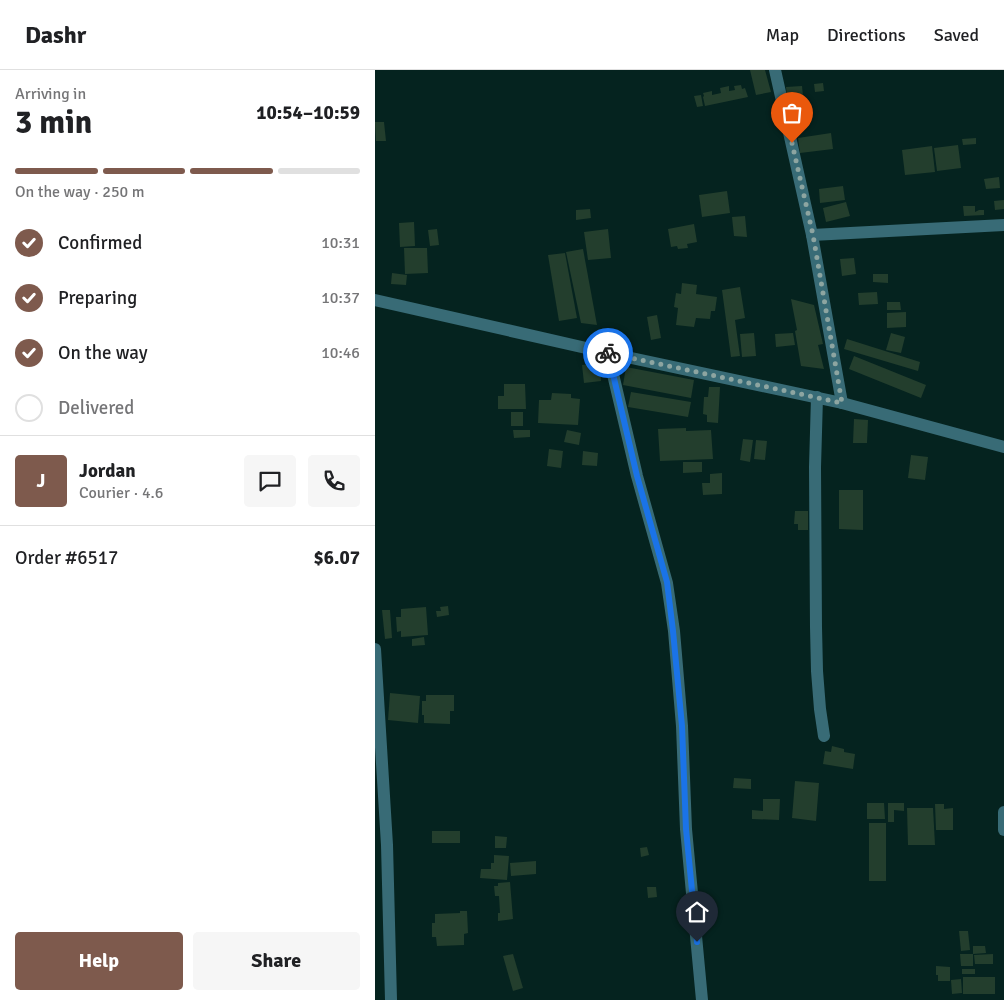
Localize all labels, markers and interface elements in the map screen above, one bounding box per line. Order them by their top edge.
text: Dashr [25,20,86,50]
text: Map [766,24,799,46]
text: Directions [827,24,906,46]
text: Saved [934,24,979,46]
text: Arriving in [15,84,86,104]
pin [771,92,813,143]
icon: bag [778,99,806,127]
text: 10:54–10:59 [256,101,360,125]
text: 3 min [15,103,92,142]
text: On the way · 250 m [15,182,145,202]
icon: check [15,229,43,257]
text: Confirmed [58,231,142,255]
text: 10:31 [321,233,360,253]
icon: check [15,284,43,312]
text: Preparing [58,286,137,310]
text: 10:37 [321,288,360,308]
courier [583,328,633,378]
icon: check [15,339,43,367]
icon: bike [594,339,622,367]
text: On the way [58,341,148,365]
text: 10:46 [321,343,360,363]
text: Delivered [58,396,134,420]
button: chat [244,455,296,507]
button: phone [308,455,360,507]
text: Jordan [79,459,136,483]
text: J [37,469,45,493]
text: Courier · 4.6 [79,483,163,503]
text: Order #6517 [15,546,118,570]
text: $6.07 [314,546,360,570]
pin [676,891,718,942]
icon: home [683,898,711,926]
button: Help [15,932,183,990]
button: Share [193,932,360,990]

